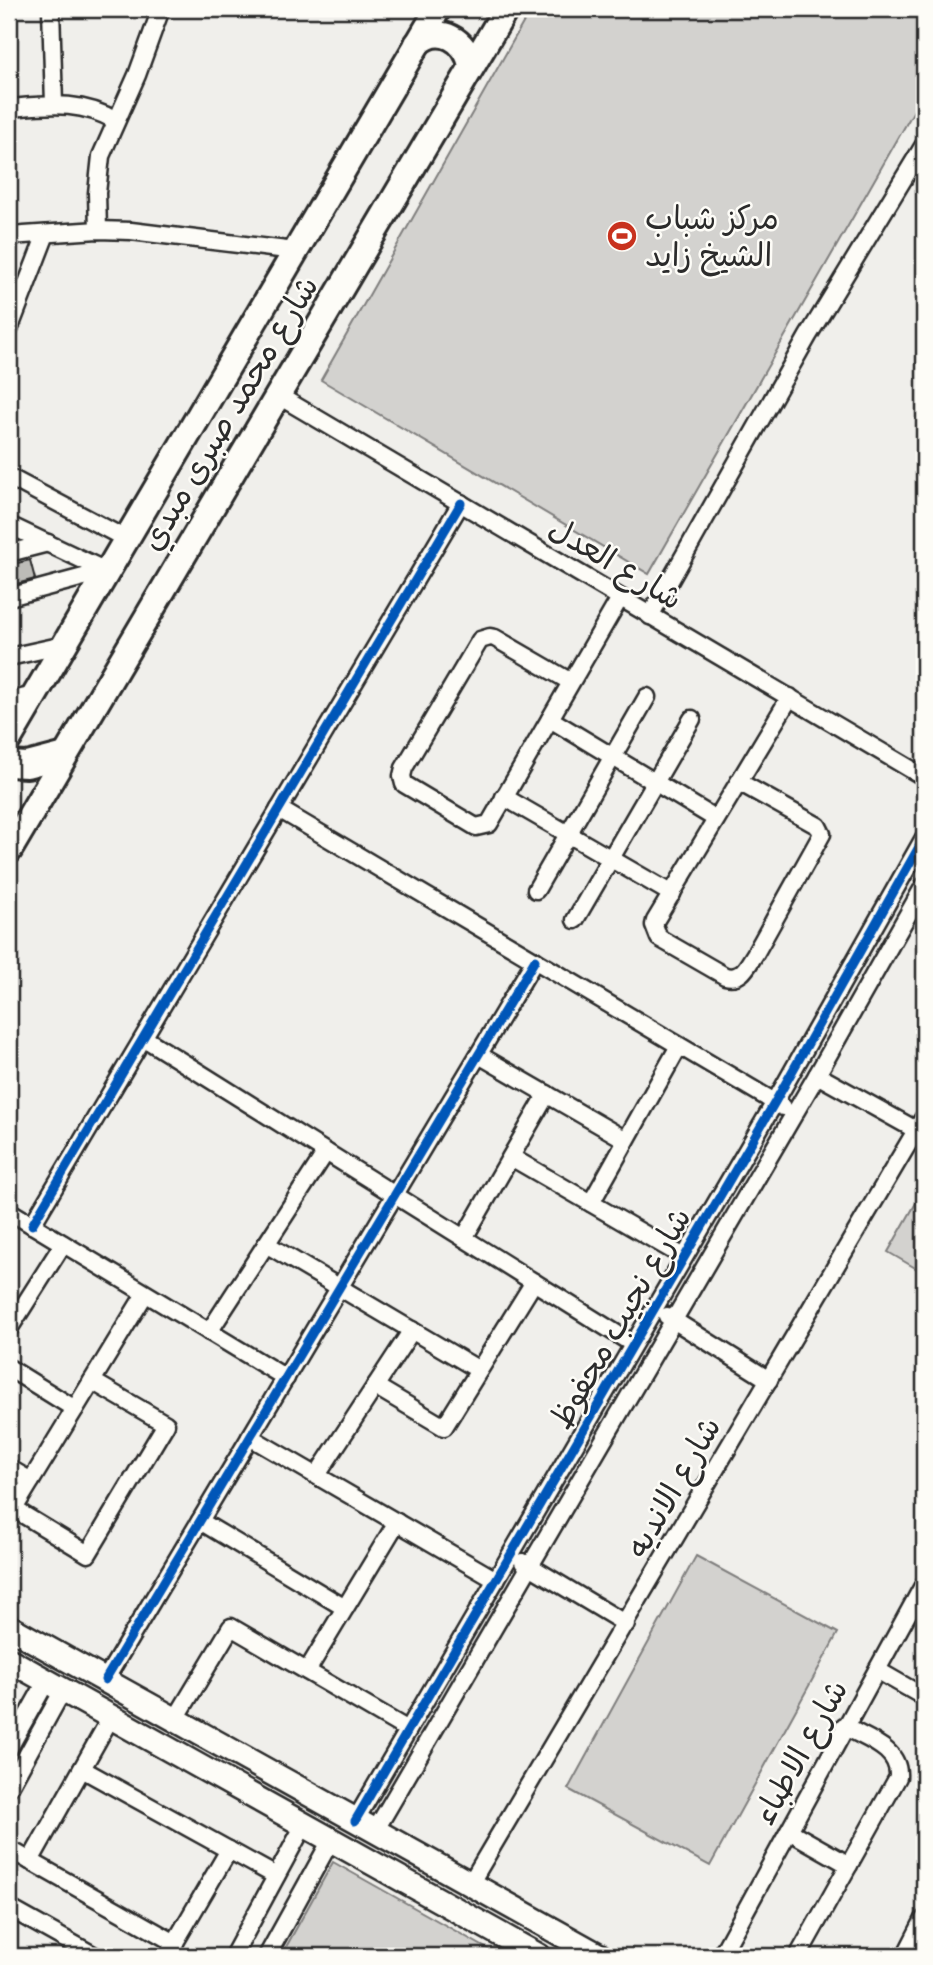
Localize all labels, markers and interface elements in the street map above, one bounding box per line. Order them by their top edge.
place label: مركز شباب الشيخ زايد [645,198,779,282]
sports icon: مركز شباب الشيخ زايد [605,219,639,253]
street label: شارع محمد صبرى مبدي [131,268,333,561]
street label: شارع العدل [538,508,690,624]
street label: شارع نجيب محفوظ [540,1200,706,1439]
street label: شارع الانديه [617,1409,735,1568]
street label: شارع الاطباء [744,1672,862,1835]

